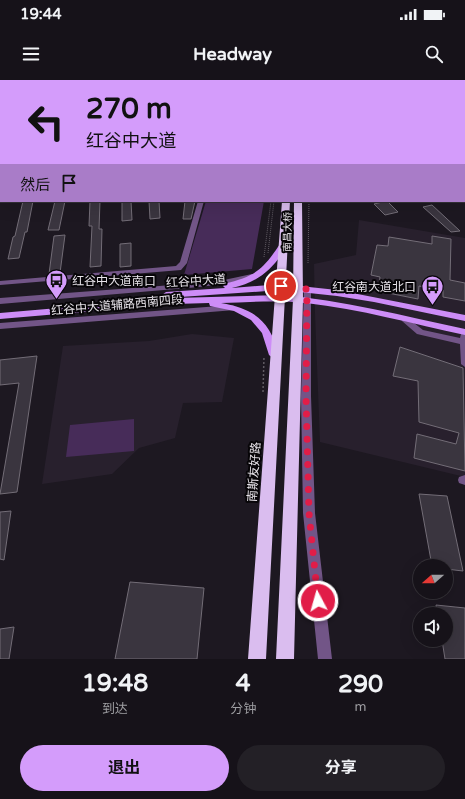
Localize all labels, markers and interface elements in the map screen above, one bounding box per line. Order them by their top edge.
text: 19:44 [20,5,62,23]
icon: menu [20,43,42,65]
text: Headway [193,43,272,65]
icon: search [423,43,445,65]
text: 270 m [86,92,172,126]
icon: left [20,96,72,148]
text: 红谷中大道 [86,130,176,152]
icon: arrive [58,172,80,194]
text: 然后 [20,176,50,194]
street label: 南昌大桥 [282,212,294,252]
bus stop icon: 红谷中大道南口 [43,268,69,301]
pin [264,269,298,303]
street label: 红谷中大道 [166,272,226,290]
place label: 红谷中大道南口 [72,274,156,288]
bus stop icon: 红谷南大道北口 [419,274,445,307]
icon: arrive [270,275,292,297]
place label: 红谷南大道北口 [332,280,416,294]
street label: 红谷中大道辅路西南四段 [51,292,183,318]
street label: 南斯友好路 [245,442,263,502]
north arrow [413,559,453,599]
map controls [413,559,453,647]
position arrow [297,580,339,622]
button: sound [413,607,453,647]
text: 19:48 [82,669,148,698]
text: 4 [236,669,251,698]
text: 290 [338,670,383,699]
text: m [355,699,367,715]
text: 到达 [102,701,128,717]
text: 分钟 [230,701,256,717]
button: 退出 [20,745,229,791]
button: 分享 [237,745,445,791]

